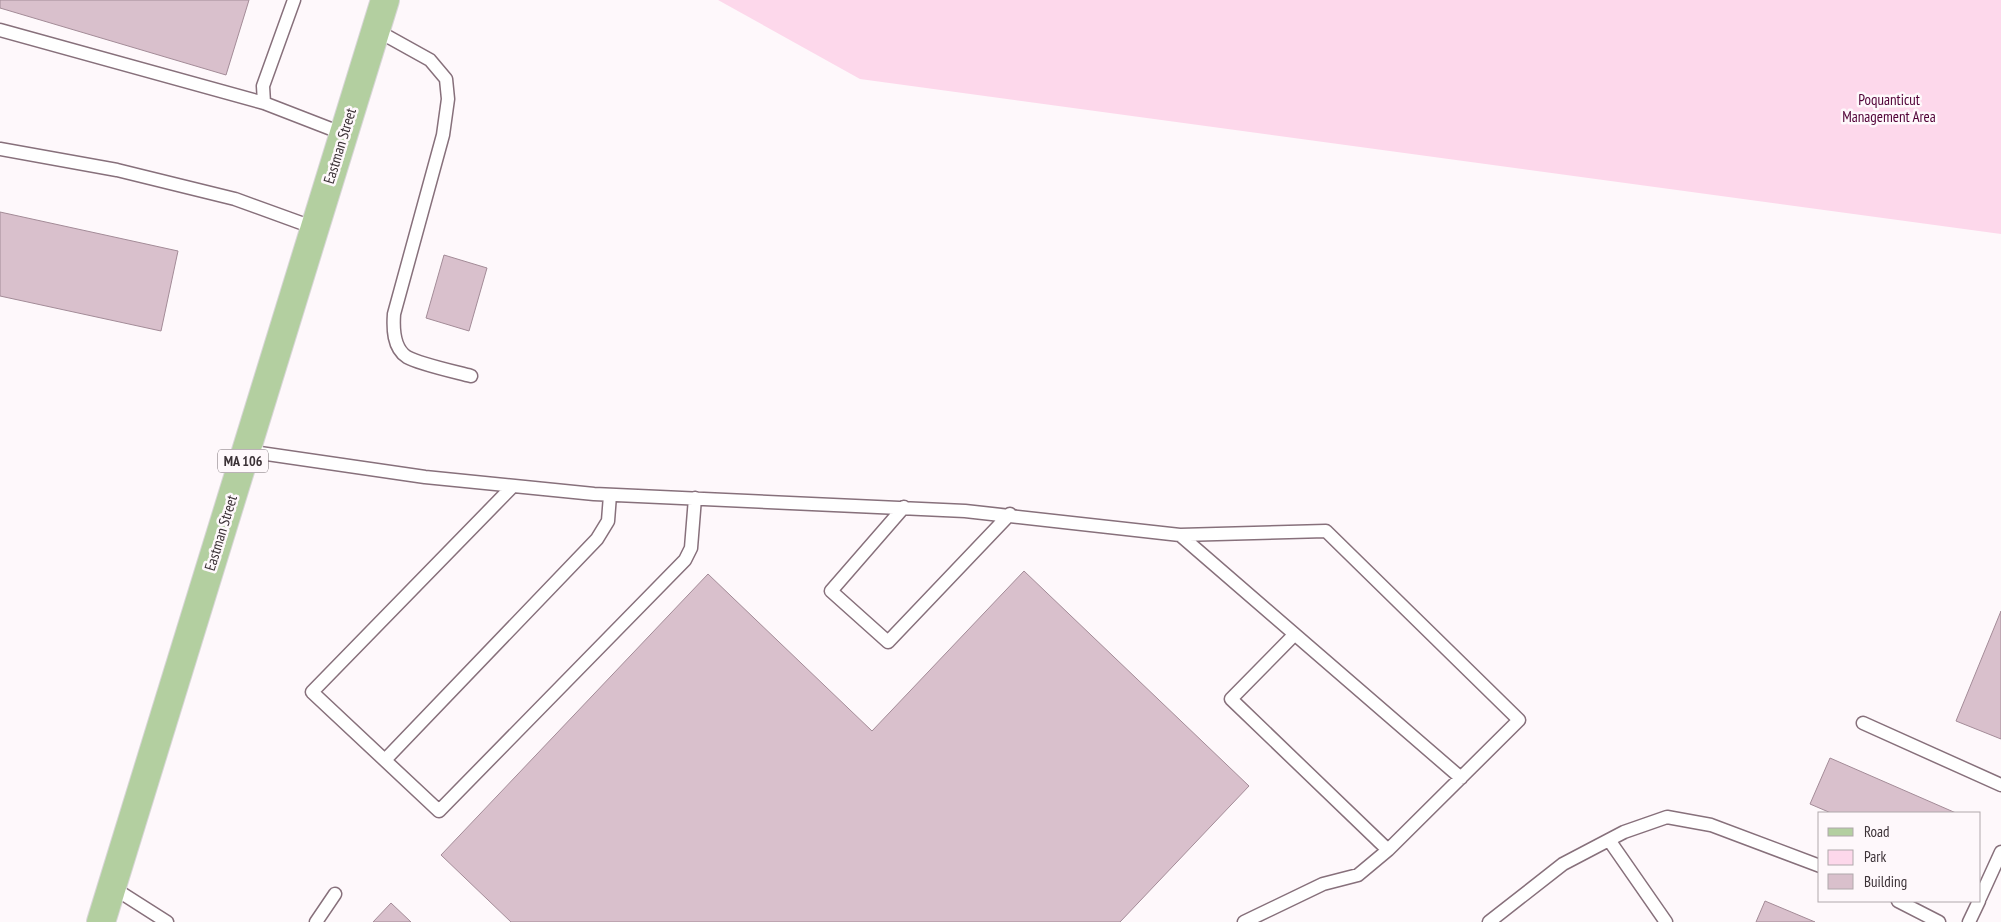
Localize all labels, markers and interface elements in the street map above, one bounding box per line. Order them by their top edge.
park label: Poquanticut Management Area [1842,90,1936,126]
street label: Eastman Street [319,106,360,186]
road number: MA 106 [218,450,268,472]
street label: Eastman Street [200,493,241,573]
legend [1818,812,1981,902]
text: Road [1864,822,1890,841]
text: Park [1864,847,1886,866]
text: Building [1864,872,1907,891]

